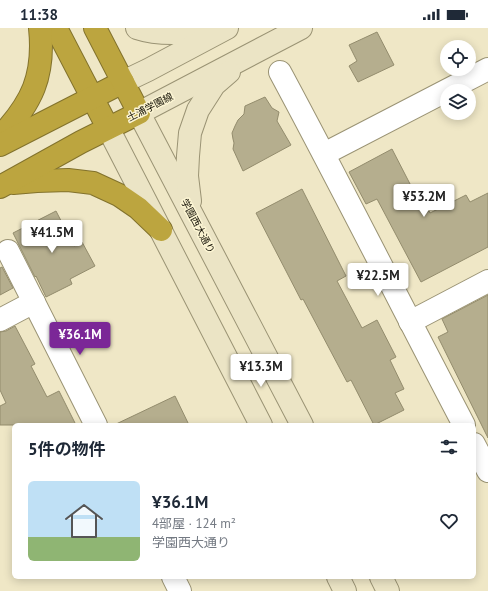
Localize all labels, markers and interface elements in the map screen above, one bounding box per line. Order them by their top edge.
text: 11:38 [20,5,58,24]
map controls [440,40,476,120]
button: locate [440,40,476,76]
button: layers [440,84,476,120]
street label: 土浦学園線 [125,90,175,124]
pin: ¥53.2M [391,184,457,218]
text: ¥53.2M [402,188,446,205]
street label: 学園西大通り [178,196,218,256]
pin: ¥41.5M [19,220,85,254]
text: ¥41.5M [30,224,74,241]
pin: ¥22.5M [345,263,411,297]
text: ¥22.5M [356,267,400,284]
pin: ¥36.1M [47,322,113,356]
text: ¥36.1M [58,326,102,343]
pin: ¥13.3M [228,354,294,388]
text: ¥13.3M [239,358,283,375]
icon: filters [438,436,460,458]
text: 5件の物件 [28,438,106,460]
text: ¥36.1M [152,491,208,513]
icon: home [60,497,108,545]
icon: heart [438,510,460,532]
text: 4部屋 · 124 m² [152,515,236,532]
text: 学園西大通り [152,534,230,551]

